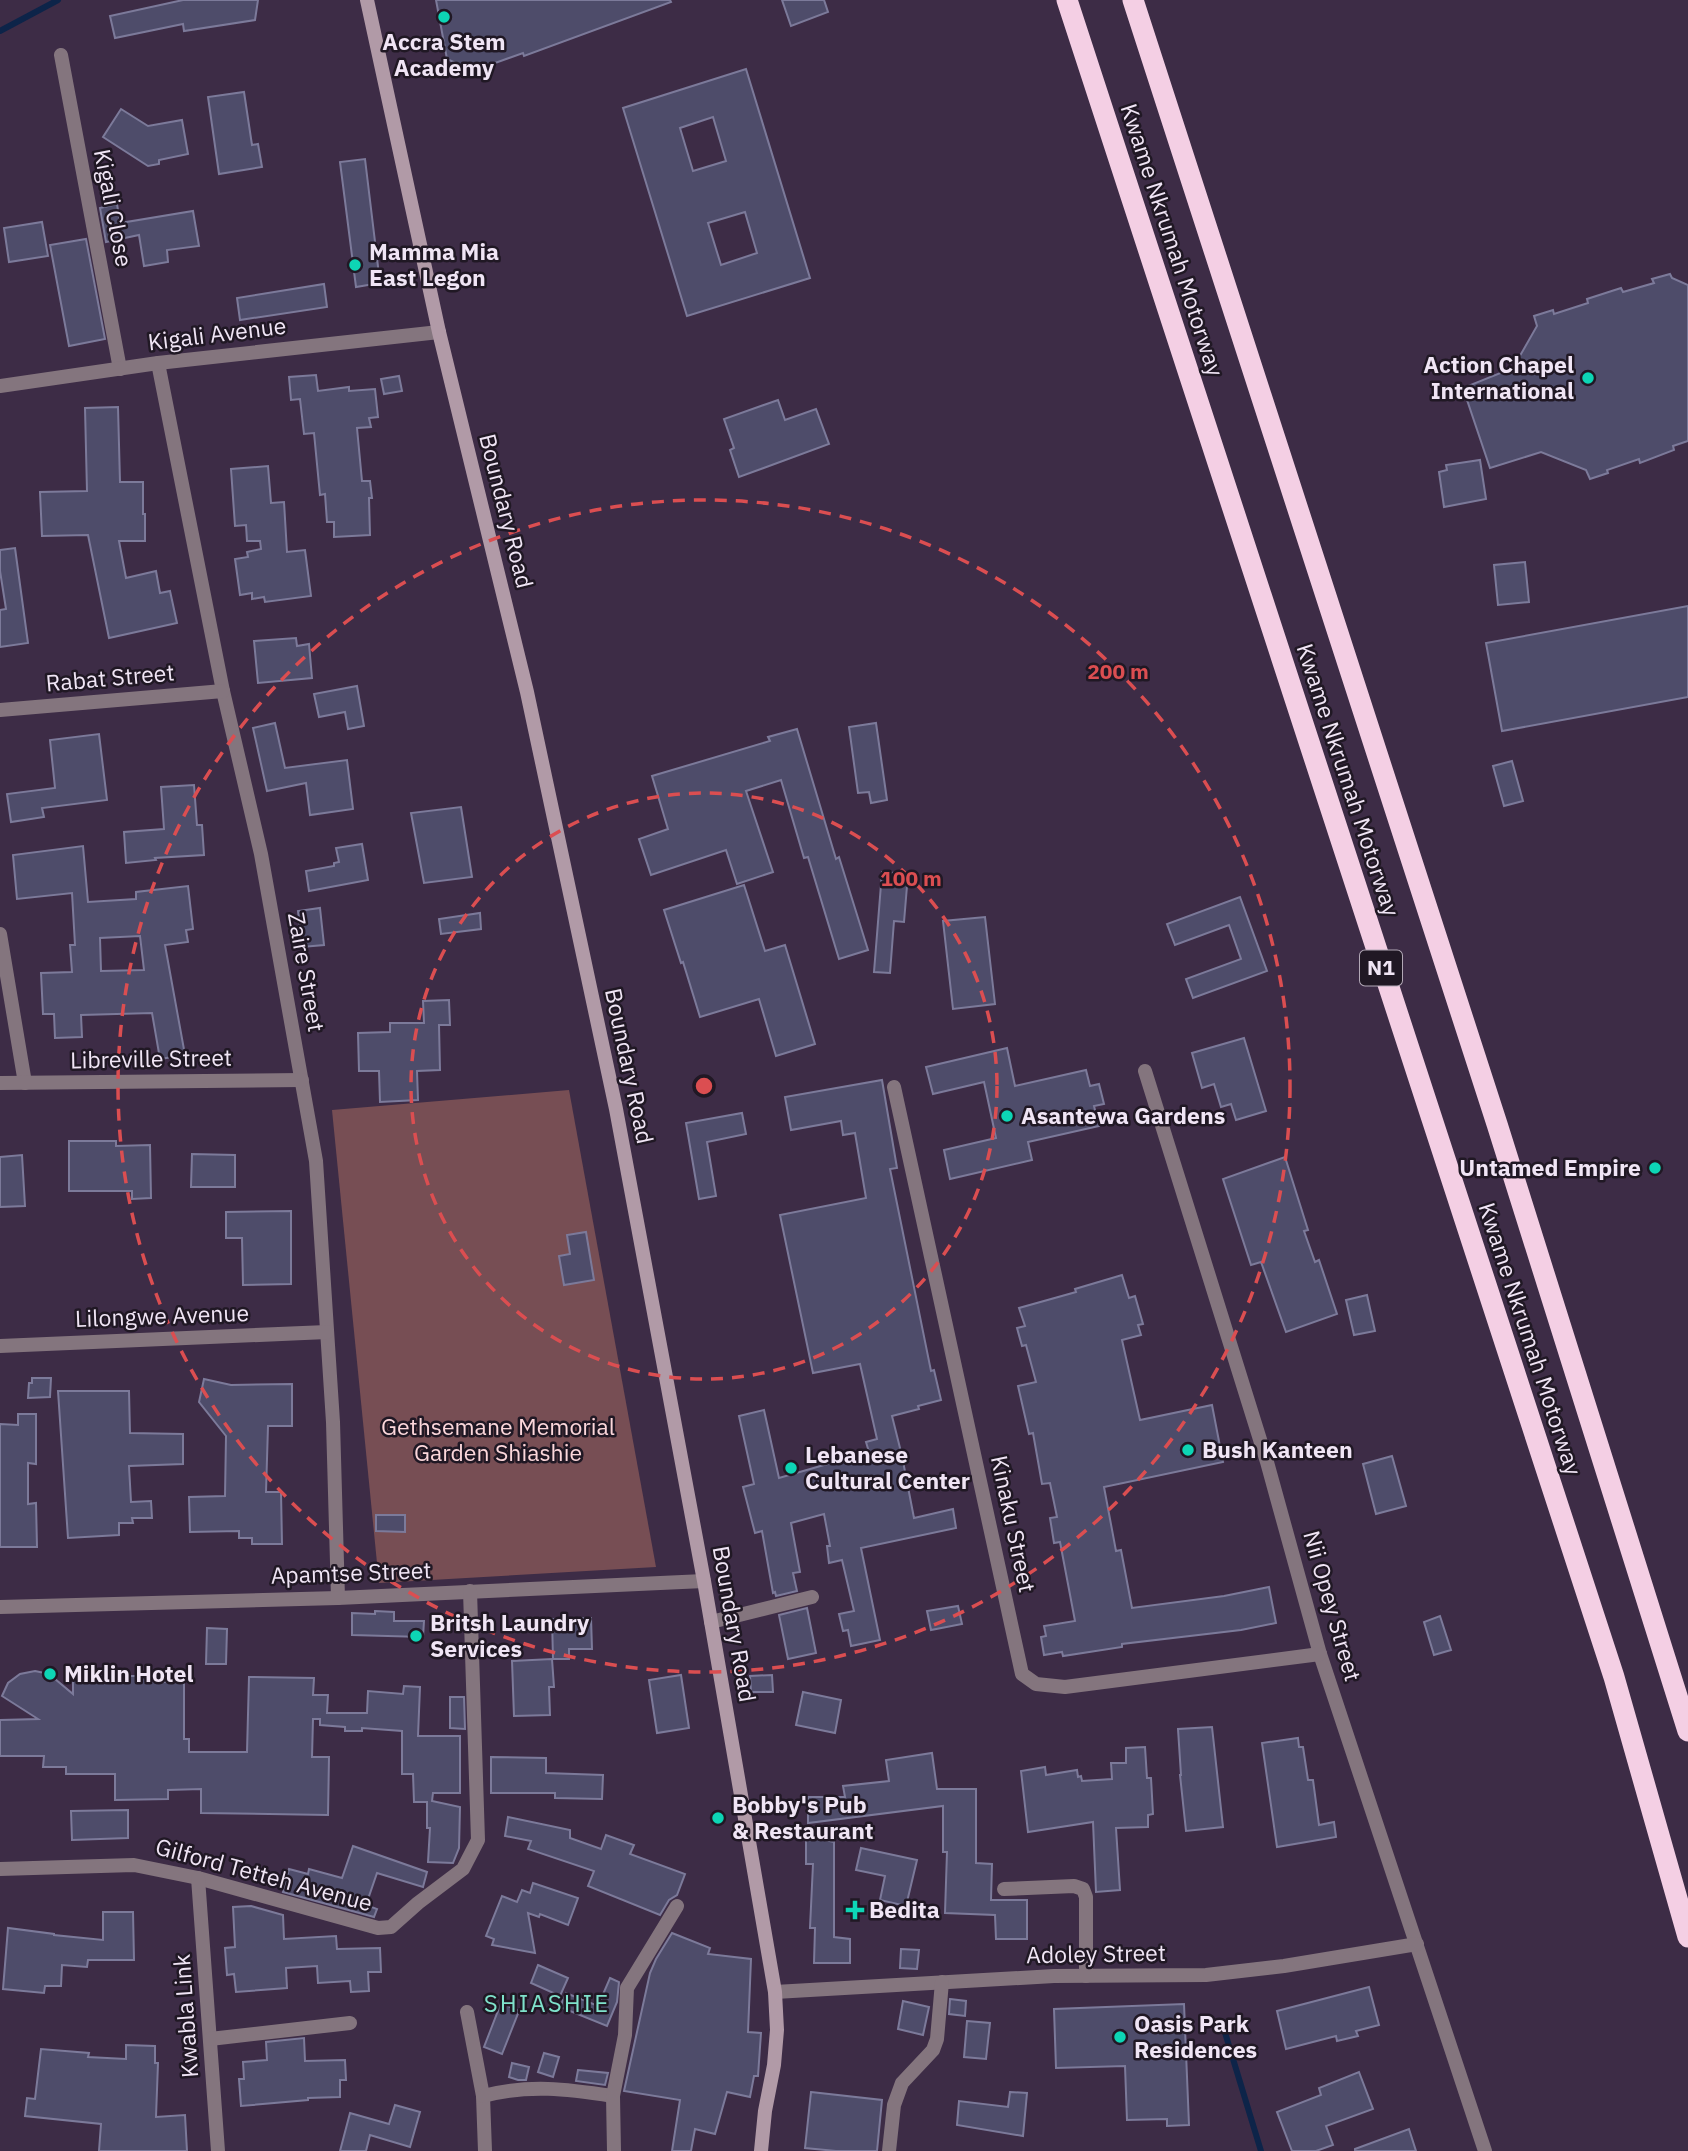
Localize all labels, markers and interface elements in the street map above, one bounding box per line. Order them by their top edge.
marker: Accra Stem Academy [436,9,452,25]
place label: Accra Stem Academy [382,26,506,82]
street label: Kwame Nkrumah Motorway [1115,100,1231,380]
street label: Kigali Close [88,146,140,269]
place label: Mamma Mia East Legon [369,236,499,292]
marker: Mamma Mia East Legon [347,257,363,273]
street label: Kigali Avenue [146,310,288,356]
place label: Action Chapel International [1423,349,1574,405]
marker: Action Chapel International [1580,370,1596,386]
street label: Boundary Road [473,430,541,591]
street label: Kwame Nkrumah Motorway [1291,640,1407,920]
street label: Rabat Street [44,656,175,698]
text: 200 m [1087,657,1149,685]
text: 100 m [880,864,942,892]
street label: Zaire Street [282,910,332,1034]
road number: N1 [1360,950,1402,986]
street label: Boundary Road [599,985,661,1146]
street label: Libreville Street [70,1042,232,1074]
centre of rings [692,1074,716,1098]
place label: Asantewa Gardens [1021,1100,1225,1130]
marker: Asantewa Gardens [999,1108,1015,1124]
place label: Untamed Empire [1459,1152,1641,1182]
marker: Untamed Empire [1647,1160,1663,1176]
street label: Kwame Nkrumah Motorway [1473,1199,1589,1479]
street label: Lilongwe Avenue [74,1297,249,1333]
park label: Gethsemane Memorial Garden Shiashie [381,1411,615,1467]
place label: Bush Kanteen [1202,1434,1353,1464]
place label: Lebanese Cultural Center [805,1439,970,1495]
marker: Bush Kanteen [1180,1442,1196,1458]
street label: Kinaku Street [985,1453,1043,1595]
marker: Lebanese Cultural Center [783,1460,799,1476]
street label: Nii Opey Street [1297,1527,1369,1685]
street label: Boundary Road [706,1543,763,1704]
street label: Apamtse Street [270,1554,432,1590]
place label: Britsh Laundry Services [430,1607,590,1663]
marker: Britsh Laundry Services [408,1628,424,1644]
place label: Miklin Hotel [64,1658,193,1688]
marker: Miklin Hotel [42,1666,58,1682]
place label: Bobby's Pub & Restaurant [732,1789,874,1845]
marker: Bobby's Pub & Restaurant [710,1810,726,1826]
street label: Gilford Tetteh Avenue [153,1831,376,1917]
place label: Bedita [869,1894,940,1924]
marker: Bedita [847,1902,863,1918]
street label: Adoley Street [1026,1937,1166,1969]
street label: Kwabla Link [166,1953,204,2079]
district label: SHIASHIE [484,1987,610,2019]
place label: Oasis Park Residences [1134,2008,1257,2064]
marker: Oasis Park Residences [1112,2029,1128,2045]

